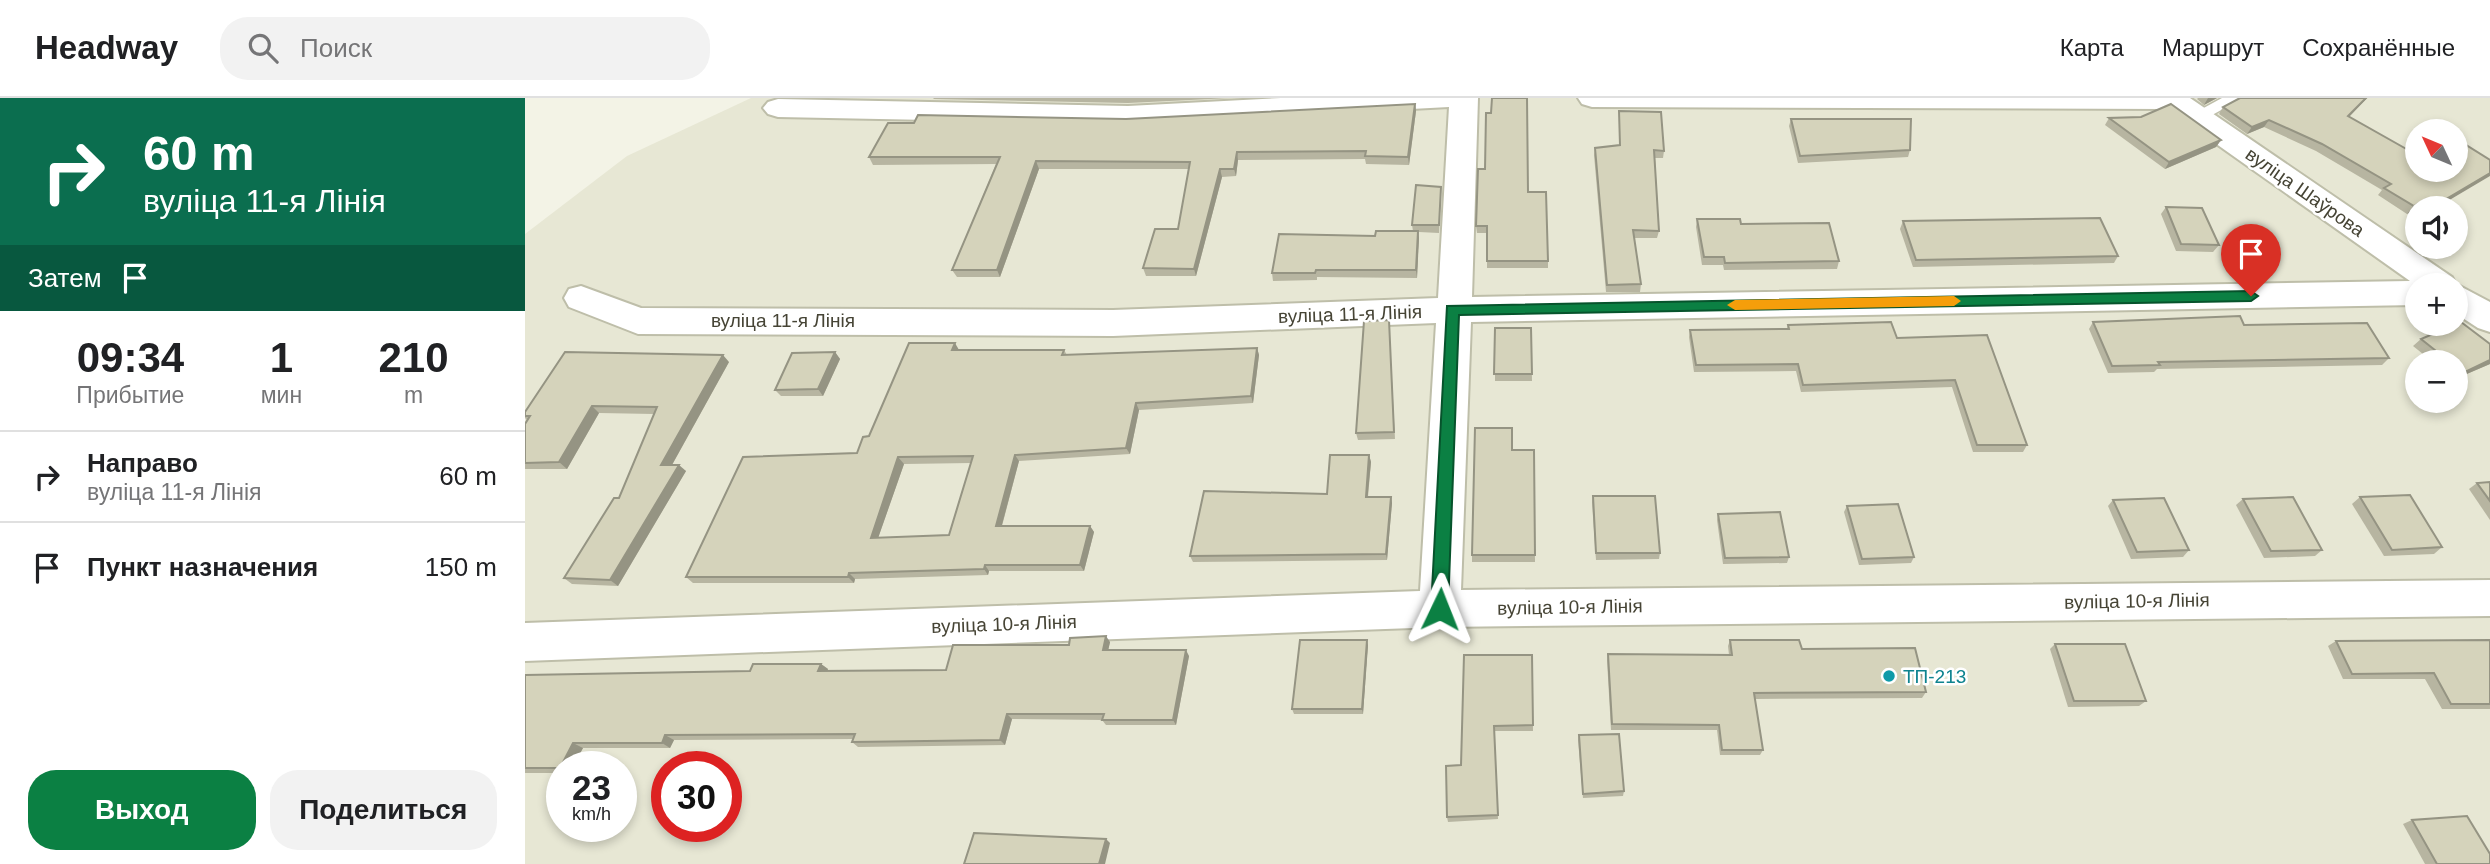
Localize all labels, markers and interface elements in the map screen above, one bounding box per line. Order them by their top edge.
search box [220,17,710,80]
text: Headway [35,29,178,66]
icon: search [244,29,282,67]
text: Поиск [300,33,372,63]
text: Карта [2060,34,2124,61]
text: Маршрут [2162,34,2264,61]
text: Сохранённые [2302,34,2455,61]
north arrow [2405,119,2467,182]
map controls [2405,119,2468,413]
icon: right [28,126,119,217]
text: 60 m [143,126,255,180]
street label: вуліца Шаўрова [2242,143,2369,241]
text: вуліца 11-я Лінія [143,183,386,219]
button: sound [2405,196,2468,259]
pin [2221,224,2281,296]
icon: arrive [2232,235,2270,273]
icon: arrive [116,259,154,297]
text: Затем [28,263,102,293]
button: + [2405,273,2468,336]
street label: вуліца 11-я Лінія [1278,301,1422,327]
street label: вуліца 11-я Лінія [711,310,855,331]
text: 09:34 [77,334,184,381]
text: 1 [270,334,293,381]
text: 210 [379,334,449,381]
button: − [2405,350,2468,413]
text: Прибытие [76,382,184,408]
text: мин [261,382,302,408]
text: m [404,382,423,408]
text: Направо [87,448,198,478]
icon: right [28,458,66,496]
text: 60 m [439,461,497,491]
text: вуліца 11-я Лінія [87,479,261,505]
icon: arrive [28,549,66,587]
text: Пункт назначения [87,552,318,582]
text: 150 m [425,552,497,582]
position arrow [1403,572,1477,646]
street label: вуліца 10-я Лінія [2064,589,2210,613]
street label: вуліца 10-я Лінія [1497,595,1643,619]
street label: вуліца 10-я Лінія [931,611,1077,637]
place label: ТП-213 [1903,666,1966,687]
marker: ТП-213 [1881,668,1897,684]
speed limit sign: 30 [651,751,742,842]
text: 23 [572,768,611,807]
button: Выход [28,770,256,850]
button: Поделиться [270,770,497,850]
text: km/h [572,804,611,824]

